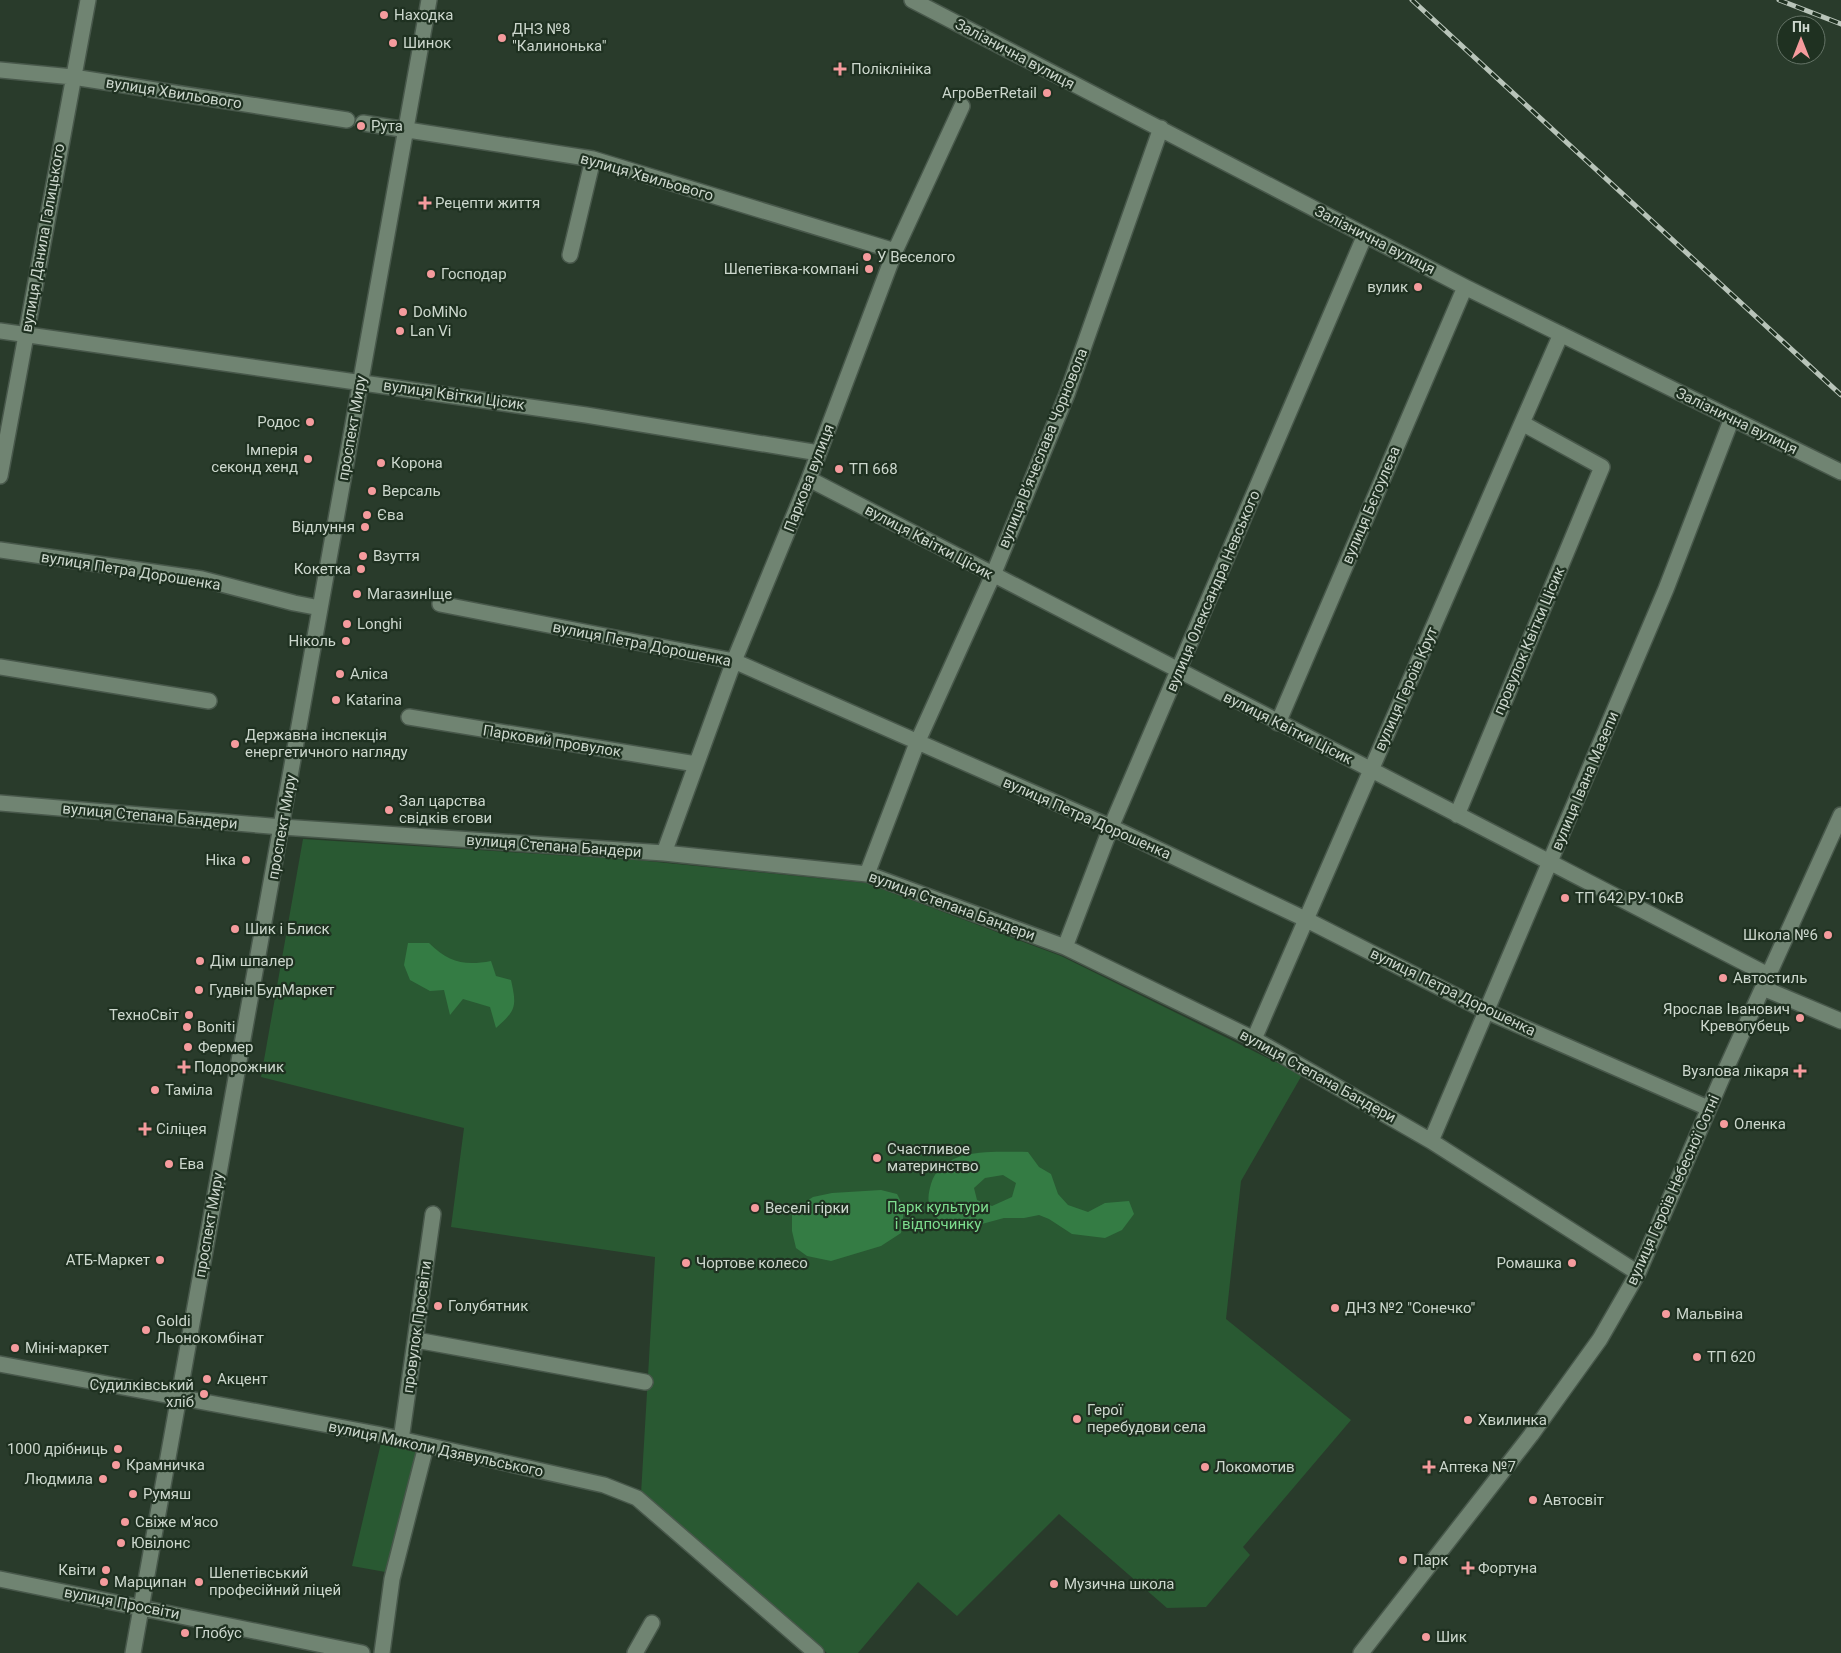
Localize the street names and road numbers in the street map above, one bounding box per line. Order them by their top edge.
street label: Залізнична вулиця [952,15,1078,93]
street label: вулиця Хвильового [105,73,243,113]
street label: вулиця Данила Галицького [18,142,68,334]
street label: вулиця Хвильового [578,149,716,205]
street label: Залізнична вулиця [1312,202,1438,278]
street label: вулиця Вʼячеслава Чорновола [995,346,1091,550]
street label: проспект Миру [334,374,370,482]
street label: вулиця Квітки Цісик [382,376,526,414]
street label: Залізнична вулиця [1673,384,1801,458]
street label: Паркова вулиця [780,422,838,534]
street label: вулиця Бєгоулєва [1338,444,1404,566]
street label: вулиця Олександра Невського [1162,488,1264,694]
street label: вулиця Квітки Цісик [862,501,996,583]
street label: вулиця Петра Дорошенка [40,548,222,594]
street label: провулок Квітки Цісик [1490,564,1568,718]
street label: вулиця Петра Дорошенка [551,618,733,670]
street label: вулиця Героїв Крут [1371,624,1441,754]
street label: вулиця Квітки Цісик [1220,688,1356,768]
street label: вулиця Івана Мазепи [1548,709,1622,853]
street label: Парковий провулок [482,721,622,761]
street label: проспект Миру [264,773,300,881]
street label: вулиця Петра Дорошенка [1000,773,1174,863]
street label: вулиця Степана Бандери [62,799,238,833]
street label: вулиця Степана Бандери [466,831,642,861]
street label: вулиця Степана Бандери [866,868,1038,944]
street label: вулиця Петра Дорошенка [1368,944,1538,1040]
street label: вулиця Степана Бандери [1237,1026,1399,1126]
street label: вулиця Героїв Небесної Сотні [1623,1092,1723,1288]
street label: проспект Миру [191,1171,227,1279]
street label: провулок Просвіти [399,1260,435,1394]
street label: вулиця Миколи Дзявульського [327,1417,545,1481]
street label: вулиця Просвіти [63,1583,181,1623]

